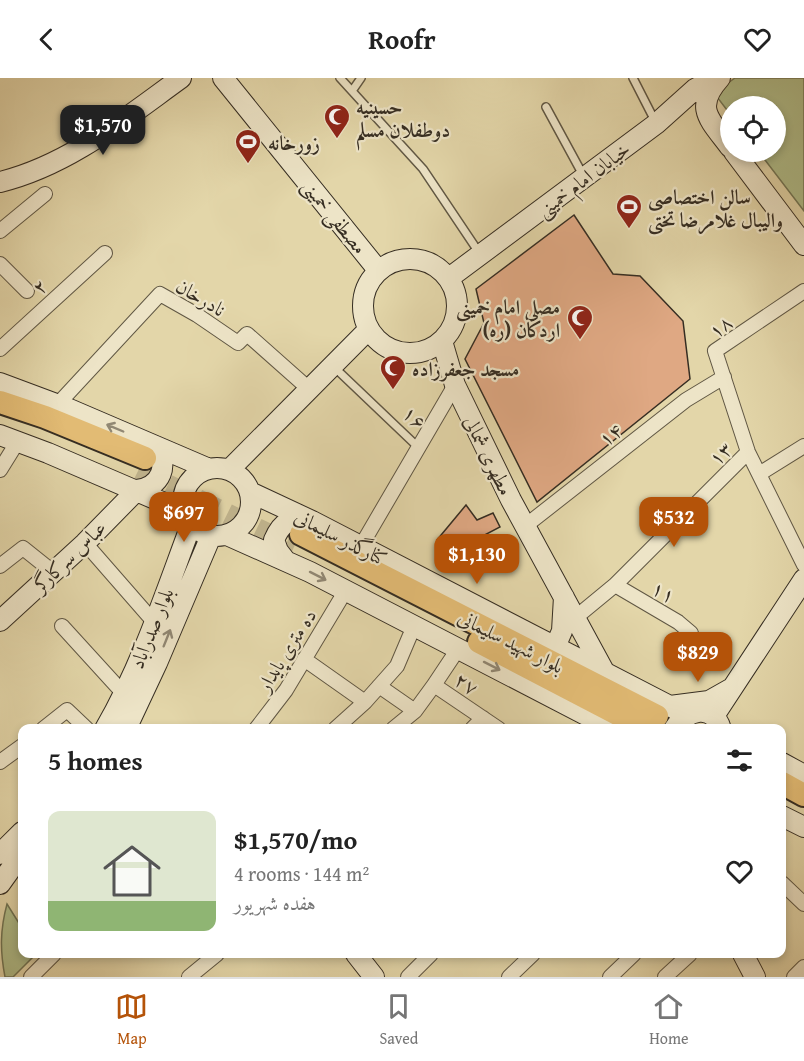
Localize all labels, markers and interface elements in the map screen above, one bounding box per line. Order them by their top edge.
text: Roofr [368,19,436,59]
icon: back [30,23,63,56]
icon: heart [741,23,774,56]
place label: حسینیه دوطفلان مسلم [356,92,450,151]
map controls [720,96,786,162]
button: locate [720,96,786,162]
mosque icon: حسینیه دوطفلان مسلم [322,102,352,140]
pin: $1,570 [54,105,152,156]
text: $1,570 [74,110,132,139]
sports icon: زورخانه [233,127,263,165]
place label: زورخانه [268,128,320,157]
street label: خیابان امام خمینی [530,134,638,227]
street label: مصطفی خمینی [295,172,375,261]
place label: سالن اختصاصی والیبال غلامرضا تختی [648,182,783,235]
sports icon: سالن اختصاصی والیبال غلامرضا تختی [614,192,644,230]
street label: ۲ [25,271,53,301]
street label: نادرخان [171,271,232,323]
place label: مصلی امام خمینی (ره) اردکان [456,292,560,344]
mosque icon: مصلی امام خمینی (ره) اردکان [565,303,595,341]
street label: ۱۸ [702,307,738,345]
mosque icon: مسجد جعفرزاده [378,353,408,391]
place label: مسجد جعفرزاده [412,354,519,383]
street label: ۱۶ [397,398,433,436]
street label: مطهری شمالی [457,410,521,500]
street label: ۱۴ [592,415,628,453]
one-way arrow [106,422,124,433]
street label: ۱۳ [702,434,738,472]
pin: $697 [148,492,220,543]
text: $697 [163,497,205,526]
pin: $532 [638,497,710,548]
street label: کنارگذر سلیمانی [290,501,392,573]
text: $532 [653,502,695,531]
street label: عباس سرکارگر [24,513,112,600]
pin: $1,130 [428,534,526,585]
text: $1,130 [448,539,506,568]
one-way arrow [309,571,327,582]
street label: ۱۱ [647,573,681,609]
street label: بلوار صدرآباد [122,583,180,673]
street label: بلوار شهید سلیمانی [453,602,569,680]
street label: ده متری پایدار [248,603,324,699]
one-way arrow [162,629,173,647]
pin: $829 [662,632,734,683]
text: $829 [677,637,719,666]
one-way arrow [482,661,500,672]
street label: ۲۷ [449,664,485,702]
text: 5 homes [48,741,143,780]
icon: filters [723,744,756,777]
text: $1,570/mo [234,820,357,859]
icon: home [96,835,168,907]
icon: heart [723,855,756,888]
text: 4 rooms · 144 m² [234,859,369,888]
text: هفده شهریور [234,888,316,917]
tab: Map [115,990,148,1050]
tab: Saved [379,990,418,1050]
tab: Home [649,990,689,1050]

